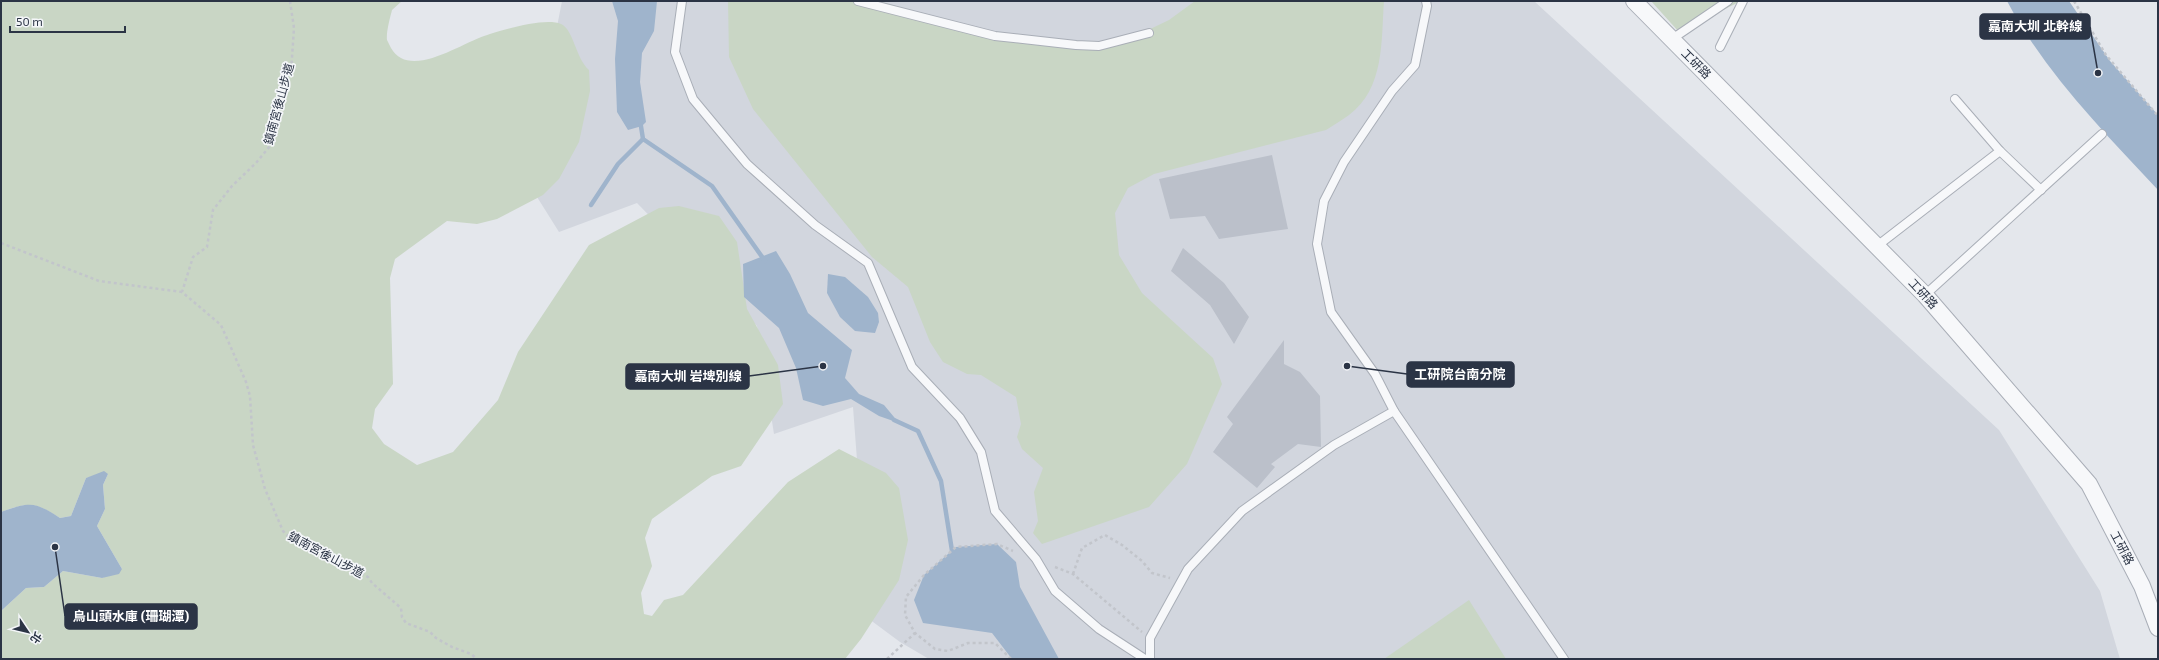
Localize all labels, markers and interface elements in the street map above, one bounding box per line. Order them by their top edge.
scale bar [10,8,125,34]
text: 50 m [16,14,43,28]
callout: 嘉南大圳 北幹線 [1980,14,2090,39]
text: 嘉南大圳 北幹線 [1988,18,2083,34]
street label: 工研路 [1679,46,1714,81]
street label: 鎮南宮後山步道 [260,61,296,146]
street label: 工研路 [1906,275,1941,311]
callout: 工研院台南分院 [1407,362,1514,387]
callout: 嘉南大圳 岩埤別線 [626,364,749,389]
text: 工研院台南分院 [1414,366,1506,382]
text: 嘉南大圳 岩埤別線 [635,368,742,384]
street label: 鎮南宮後山步道 [286,528,367,580]
street label: 工研路 [2108,528,2138,567]
callout: 烏山頭水庫 (珊瑚潭) [65,604,197,629]
text: 烏山頭水庫 (珊瑚潭) [73,608,189,624]
north arrow [8,612,48,652]
text: 北 [28,630,45,646]

